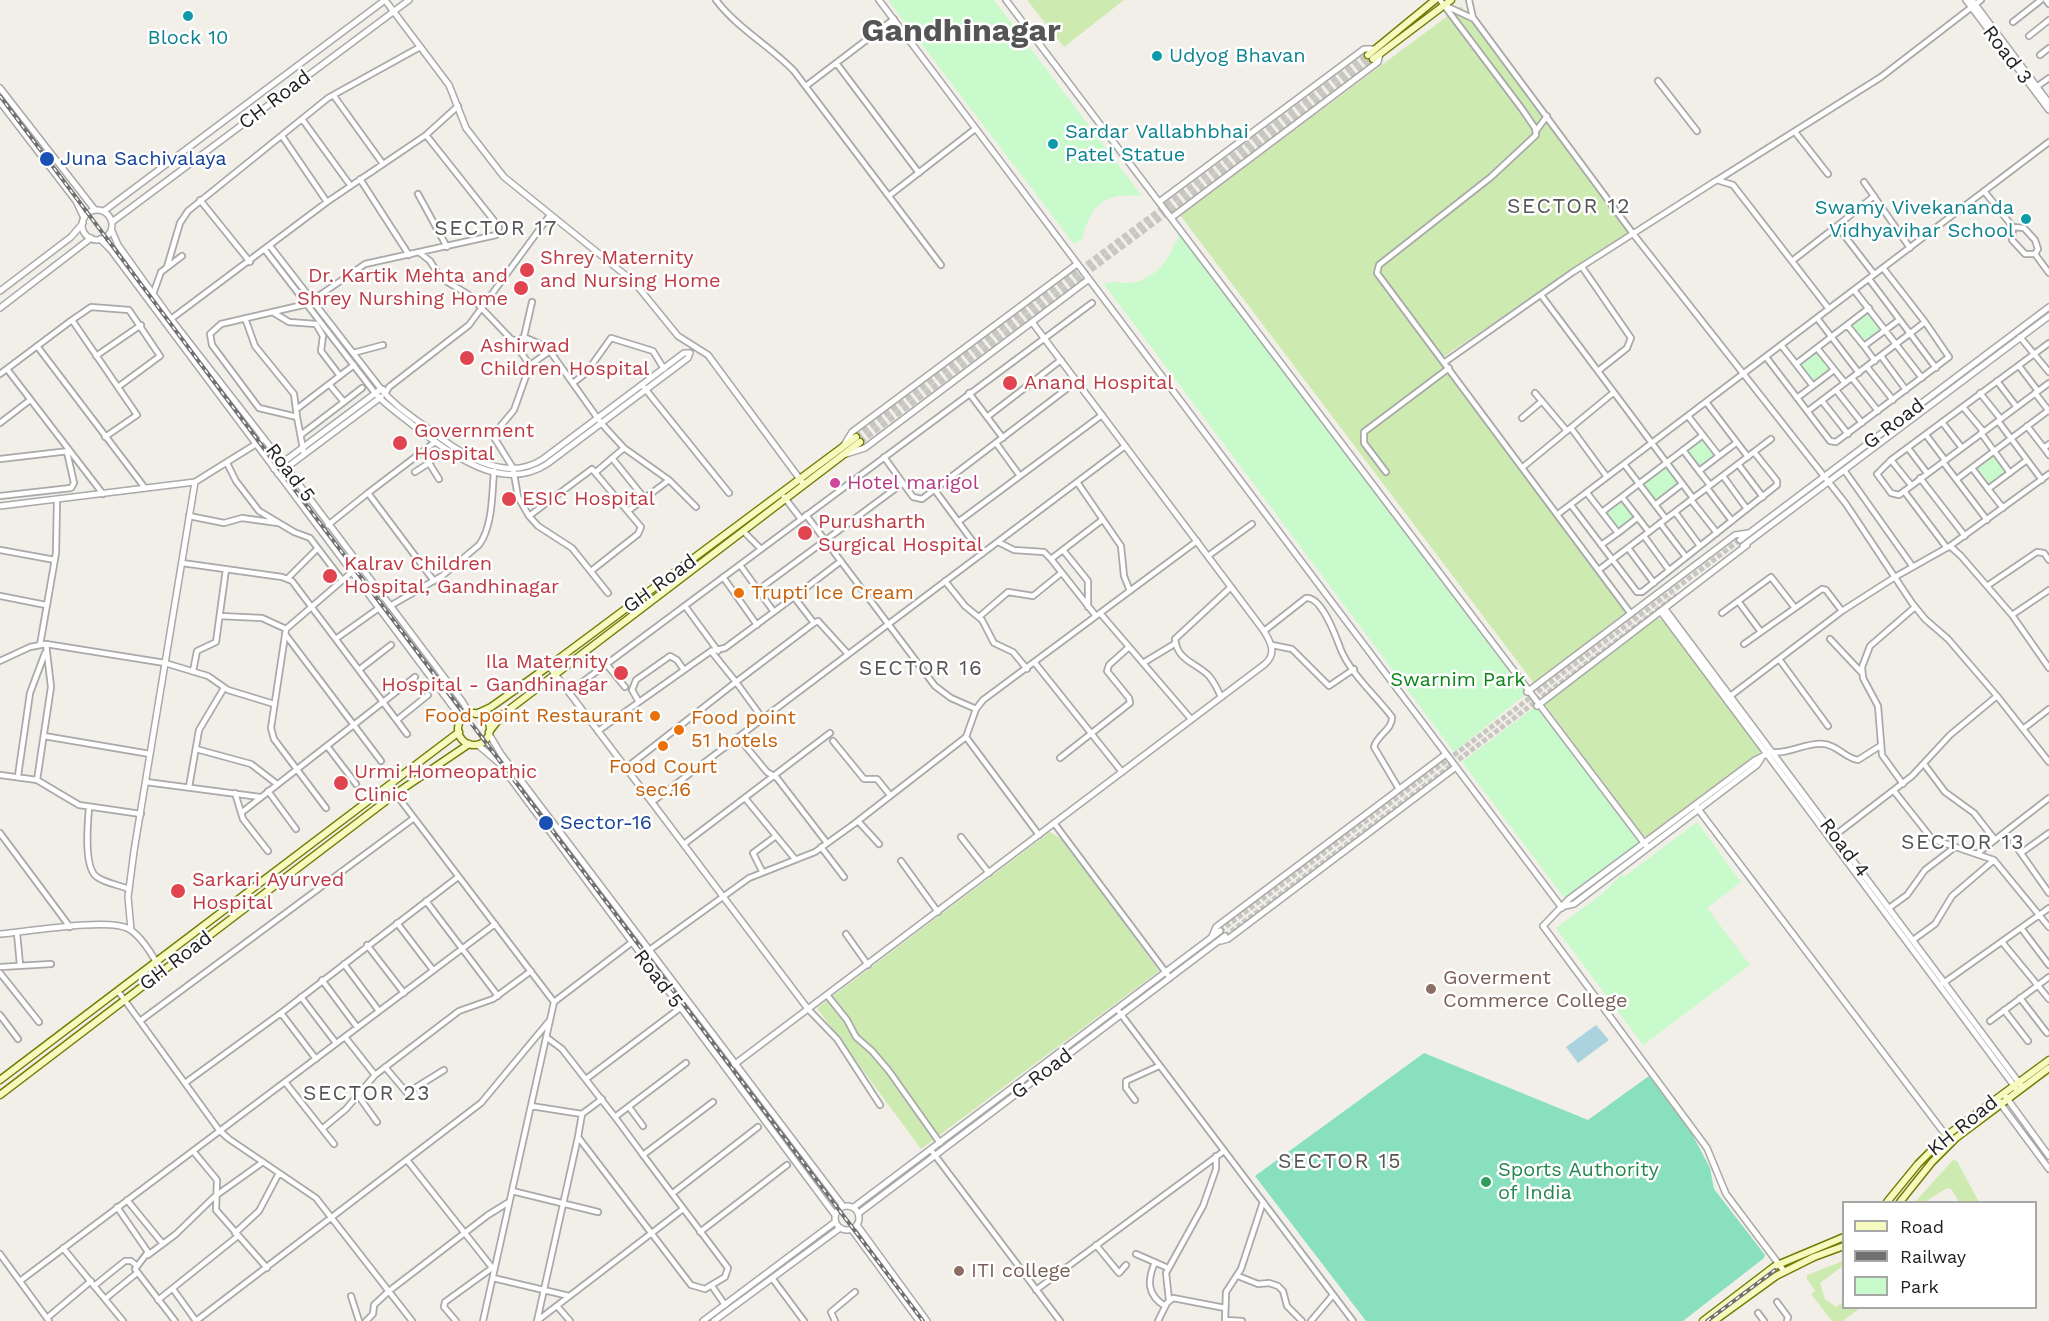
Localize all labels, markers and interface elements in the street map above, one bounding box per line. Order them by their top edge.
marker: Block 10 [181,9,195,23]
district label: Gandhinagar [861,13,1061,51]
street label: Road 3 [1977,21,2037,89]
place label: Block 10 [148,26,228,50]
place label: Udyog Bhavan [1169,44,1306,68]
marker: Udyog Bhavan [1150,49,1164,63]
street label: CH Road [234,65,316,135]
place label: Sardar Vallabhbhai Patel Statue [1065,120,1249,167]
marker: Sardar Vallabhbhai Patel Statue [1046,137,1060,151]
place label: Juna Sachivalaya [60,147,227,171]
marker: Juna Sachivalaya [38,150,56,168]
district label: SECTOR 12 [1507,194,1631,220]
place label: Swamy Vivekananda Vidhyavihar School [1815,196,2014,243]
marker: Swamy Vivekananda Vidhyavihar School [2019,212,2033,226]
district label: SECTOR 17 [434,216,558,242]
place label: Shrey Maternity and Nursing Home [540,246,720,293]
marker: Shrey Maternity and Nursing Home [518,261,536,279]
place label: Dr. Kartik Mehta and Shrey Nurshing Home [297,264,508,311]
marker: Dr. Kartik Mehta and Shrey Nurshing Home [512,279,530,297]
place label: Ashirwad Children Hospital [480,334,649,381]
marker: Ashirwad Children Hospital [458,349,476,367]
place label: Anand Hospital [1024,371,1173,395]
marker: Anand Hospital [1001,374,1019,392]
street label: G Road [1859,393,1929,455]
place label: Government Hospital [414,419,534,466]
marker: Government Hospital [391,434,409,452]
street label: Road 5 [260,439,320,507]
place label: Hotel marigol [847,471,979,495]
marker: Hotel marigol [828,476,842,490]
place label: ESIC Hospital [522,487,655,511]
marker: ESIC Hospital [500,490,518,508]
place label: Purusharth Surgical Hospital [818,510,983,557]
marker: Purusharth Surgical Hospital [796,524,814,542]
street label: GH Road [619,549,701,619]
place label: Kalrav Children Hospital, Gandhinagar [344,552,559,599]
marker: Kalrav Children Hospital, Gandhinagar [321,567,339,585]
place label: Trupti Ice Cream [751,581,914,605]
marker: Trupti Ice Cream [732,586,746,600]
place label: Ila Maternity Hospital - Gandhinagar [381,650,608,697]
district label: SECTOR 16 [859,656,983,682]
marker: Ila Maternity Hospital - Gandhinagar [612,664,630,682]
park label: Swarnim Park [1390,668,1526,692]
place label: Food point Restaurant [424,704,643,728]
place label: Food point 51 hotels [691,706,796,753]
marker: Food point Restaurant [648,709,662,723]
marker: Food point 51 hotels [672,723,686,737]
marker: Food Court sec.16 [656,739,670,753]
place label: Food Court sec.16 [609,755,717,802]
place label: Urmi Homeopathic Clinic [354,760,537,807]
marker: Urmi Homeopathic Clinic [332,774,350,792]
place label: Sector-16 [560,811,652,835]
marker: Sector-16 [537,814,555,832]
street label: Road 4 [1814,814,1874,882]
district label: SECTOR 13 [1901,830,2025,856]
place label: Sarkari Ayurved Hospital [192,868,344,915]
marker: Sarkari Ayurved Hospital [169,882,187,900]
street label: GH Road [135,926,217,996]
street label: Road 5 [628,945,688,1013]
place label: Goverment Commerce College [1443,966,1627,1013]
marker: Goverment Commerce College [1424,982,1438,996]
street label: G Road [1007,1043,1077,1105]
district label: SECTOR 23 [303,1081,431,1107]
street label: KH Road [1923,1090,2003,1162]
district label: SECTOR 15 [1278,1149,1402,1175]
place label: Sports Authority of India [1498,1158,1659,1205]
marker: Sports Authority of India [1479,1175,1493,1189]
legend [1842,1201,2037,1309]
text: Road [1900,1216,1944,1237]
text: Railway [1900,1246,1966,1267]
place label: ITI college [971,1259,1071,1283]
marker: ITI college [952,1264,966,1278]
text: Park [1900,1276,1939,1297]

